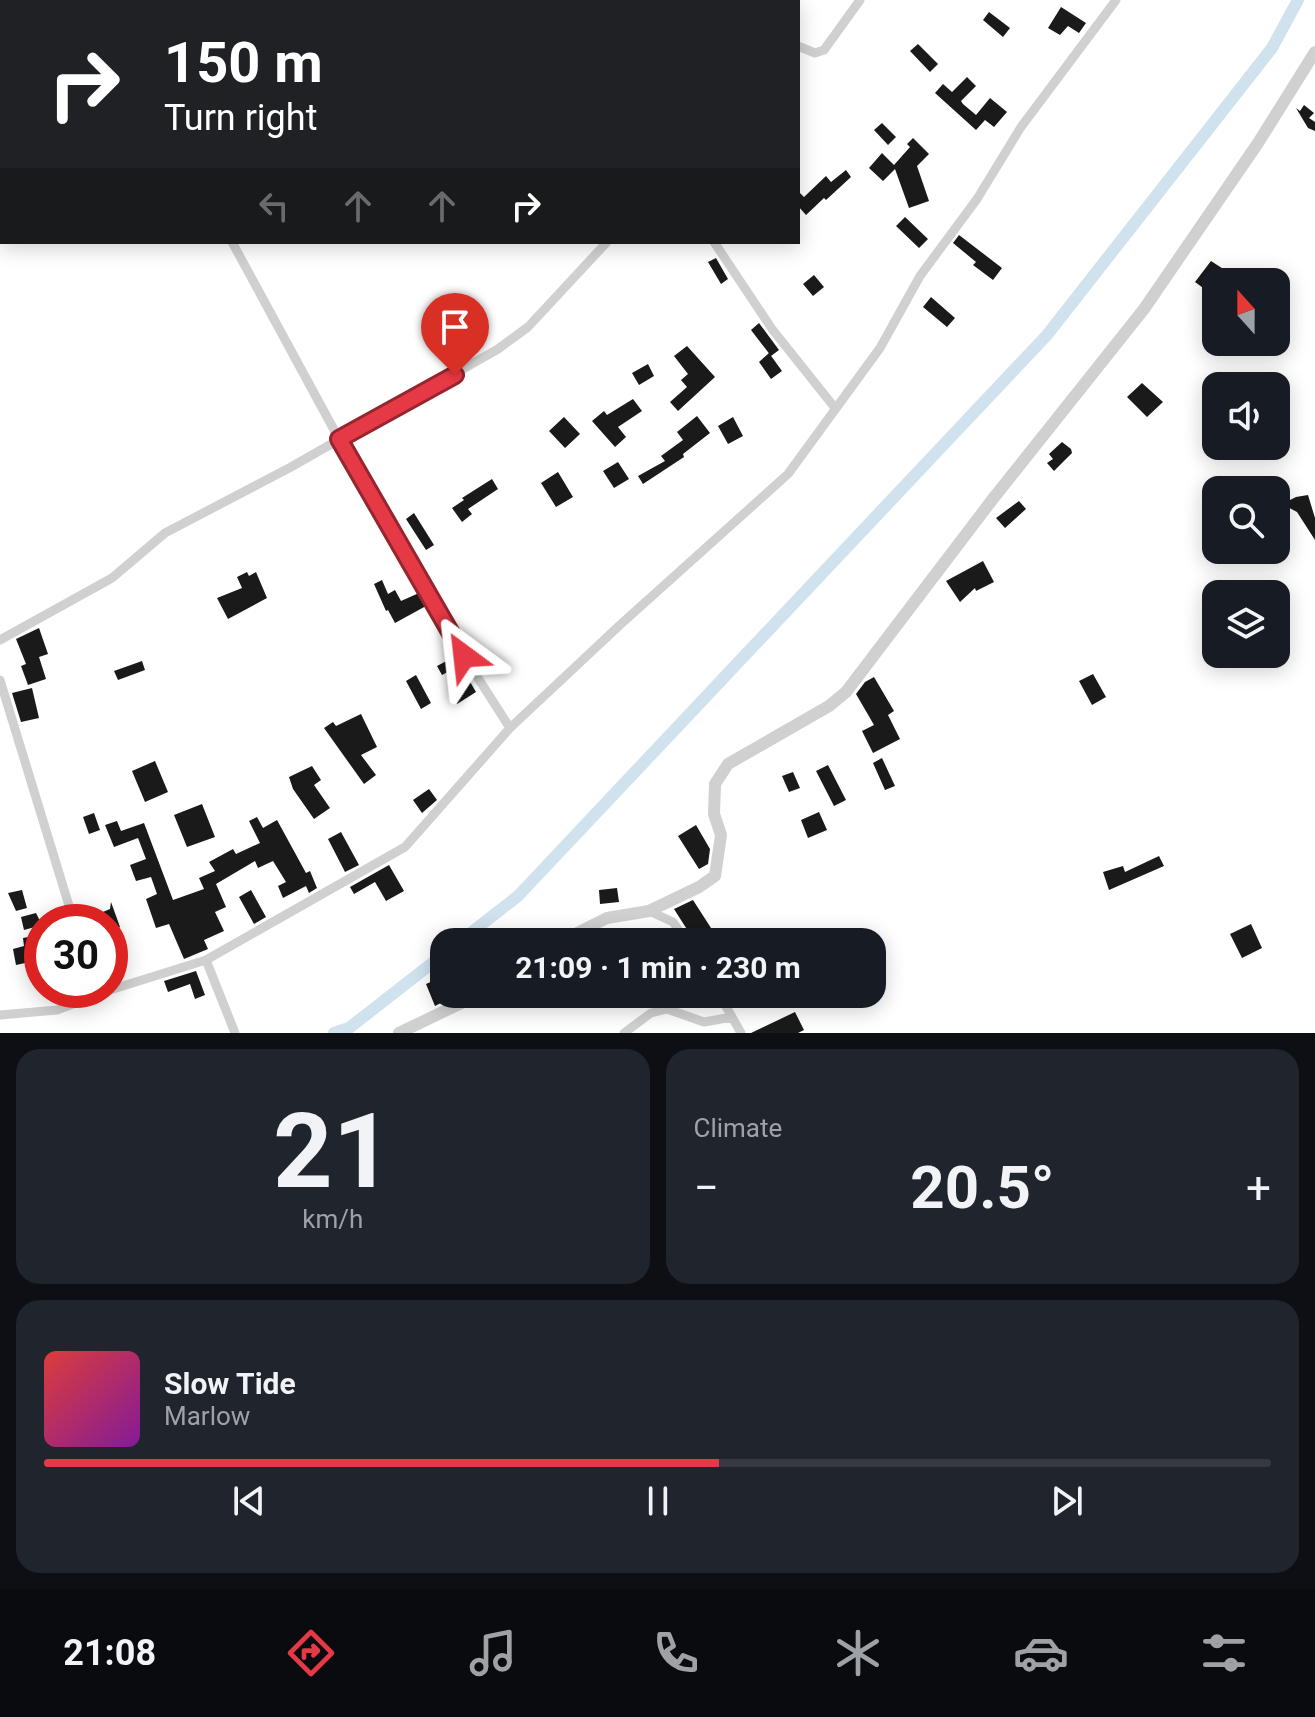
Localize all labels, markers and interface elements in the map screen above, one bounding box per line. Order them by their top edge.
text: 150 m [164,30,323,96]
icon: right [32,32,136,136]
text: Turn right [164,97,317,139]
icon: left [252,184,296,228]
icon: ahead [336,184,380,228]
icon: ahead [420,184,464,228]
icon: right [504,184,548,228]
north arrow [1202,268,1290,356]
map controls [1202,268,1290,668]
pin [421,293,489,375]
icon: arrive [433,305,477,349]
button: sound [1202,372,1290,460]
button: search [1202,476,1290,564]
button: layers [1202,580,1290,668]
position arrow [422,614,506,698]
speed limit sign: 30 [24,904,128,1008]
text: 21:09 · 1 min · 230 m [515,950,801,985]
text: 21 [273,1091,392,1212]
text: Climate [694,1113,782,1143]
text: 20.5° [910,1152,1054,1223]
text: − [694,1162,719,1214]
text: + [1246,1162,1271,1214]
text: km/h [302,1204,363,1234]
text: Slow Tide [164,1366,296,1401]
text: Marlow [164,1401,250,1431]
icon: previous [227,1479,271,1523]
icon: pause [636,1479,680,1523]
icon: next [1045,1479,1089,1523]
icon: directions [283,1625,339,1681]
icon: music [465,1625,521,1681]
icon: phone [648,1625,704,1681]
icon: climate [830,1625,886,1681]
icon: car [1013,1625,1069,1681]
icon: filters [1196,1625,1252,1681]
text: 21:08 [63,1632,156,1674]

